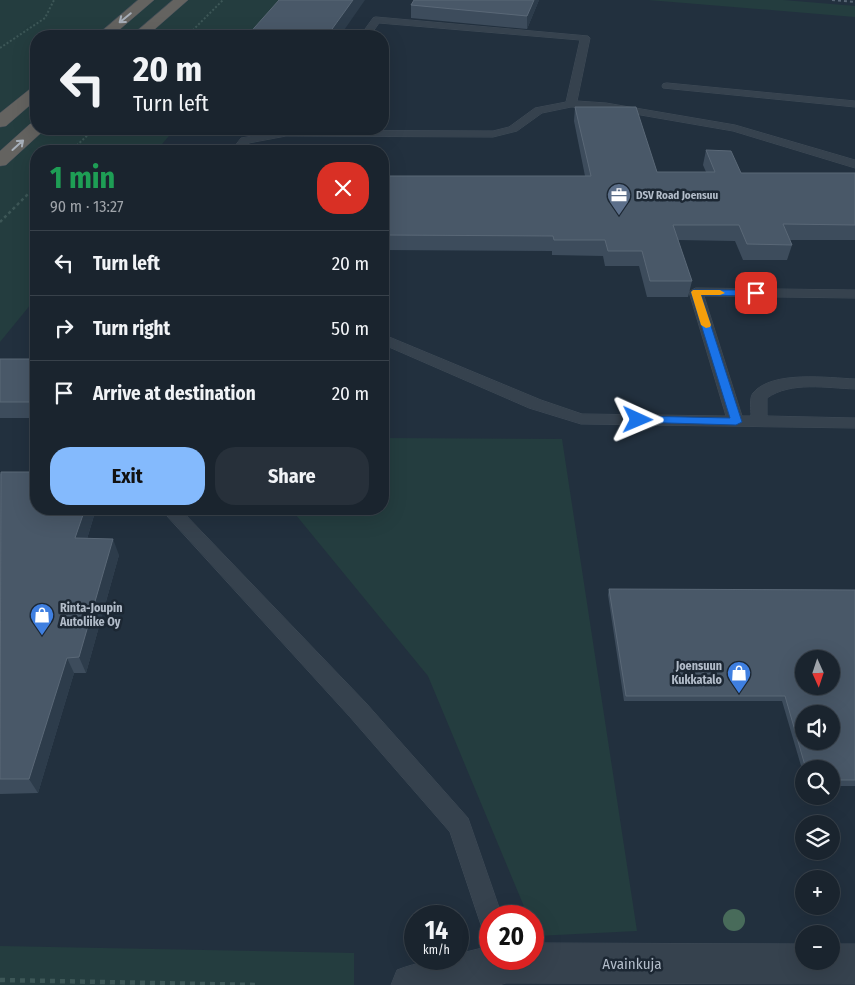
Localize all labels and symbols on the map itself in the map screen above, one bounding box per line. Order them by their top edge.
one-way arrow [118,13,131,24]
one-way arrow [12,139,25,151]
office icon: DSV Road Joensuu [606,182,632,216]
place label: DSV Road Joensuu [636,189,719,202]
pin [735,272,777,314]
position arrow [611,393,663,445]
place label: Rinta-Joupin Autoliike Oy [59,601,123,629]
shop icon: Rinta-Joupin Autoliike Oy [29,602,55,636]
north arrow [795,650,840,695]
place label: Joensuun Kukkatalo [671,659,723,687]
shop icon: Joensuun Kukkatalo [726,660,752,694]
speed limit sign: 20 [479,905,544,970]
street label: Avainkuja [602,955,662,973]

